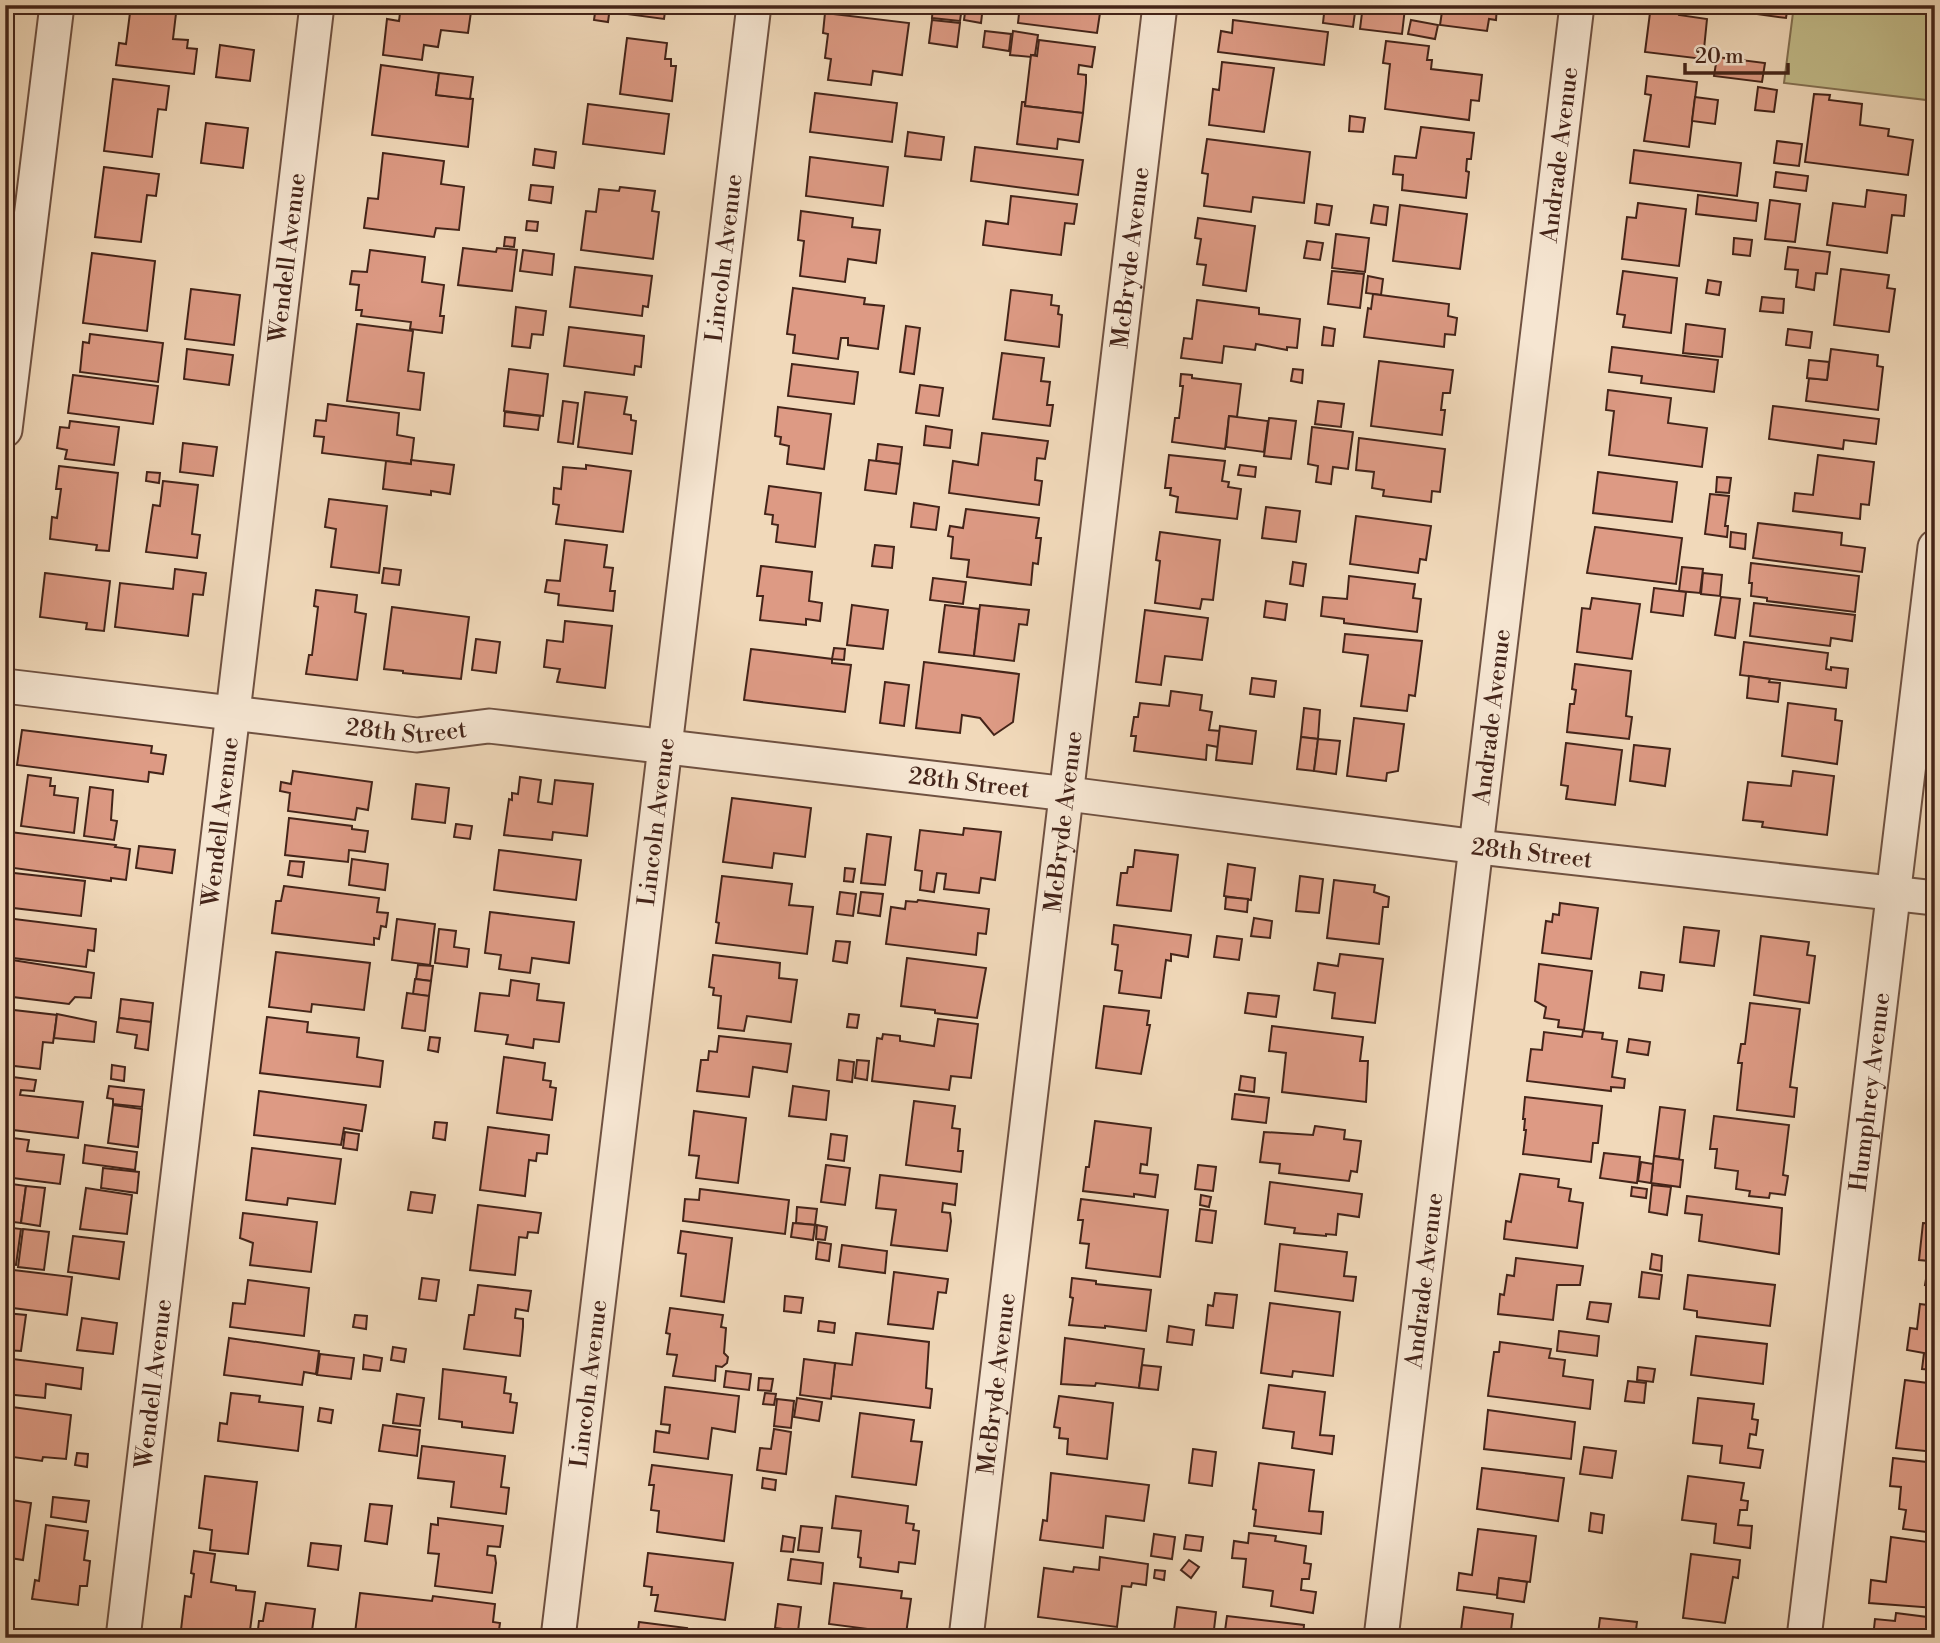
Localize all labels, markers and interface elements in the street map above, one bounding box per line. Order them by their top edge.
scale bar [1685,32,1788,76]
text: 20 m [1695,44,1744,70]
street label: Andrade Avenue [1534,65,1585,245]
street label: McBryde Avenue [1105,165,1157,350]
street label: Wendell Avenue [263,171,313,345]
street label: Lincoln Avenue [700,172,750,344]
street label: Andrade Avenue [1467,627,1518,807]
street label: 28th Street [344,713,469,751]
street label: McBryde Avenue [1038,729,1090,914]
street label: Wendell Avenue [196,735,246,909]
street label: Lincoln Avenue [632,736,682,908]
street label: 28th Street [907,761,1032,805]
street label: 28th Street [1470,832,1594,876]
street label: Humphrey Avenue [1844,991,1897,1193]
street label: Andrade Avenue [1399,1191,1450,1371]
street label: McBryde Avenue [972,1291,1023,1476]
street label: Wendell Avenue [129,1297,179,1471]
street label: Lincoln Avenue [565,1298,614,1470]

